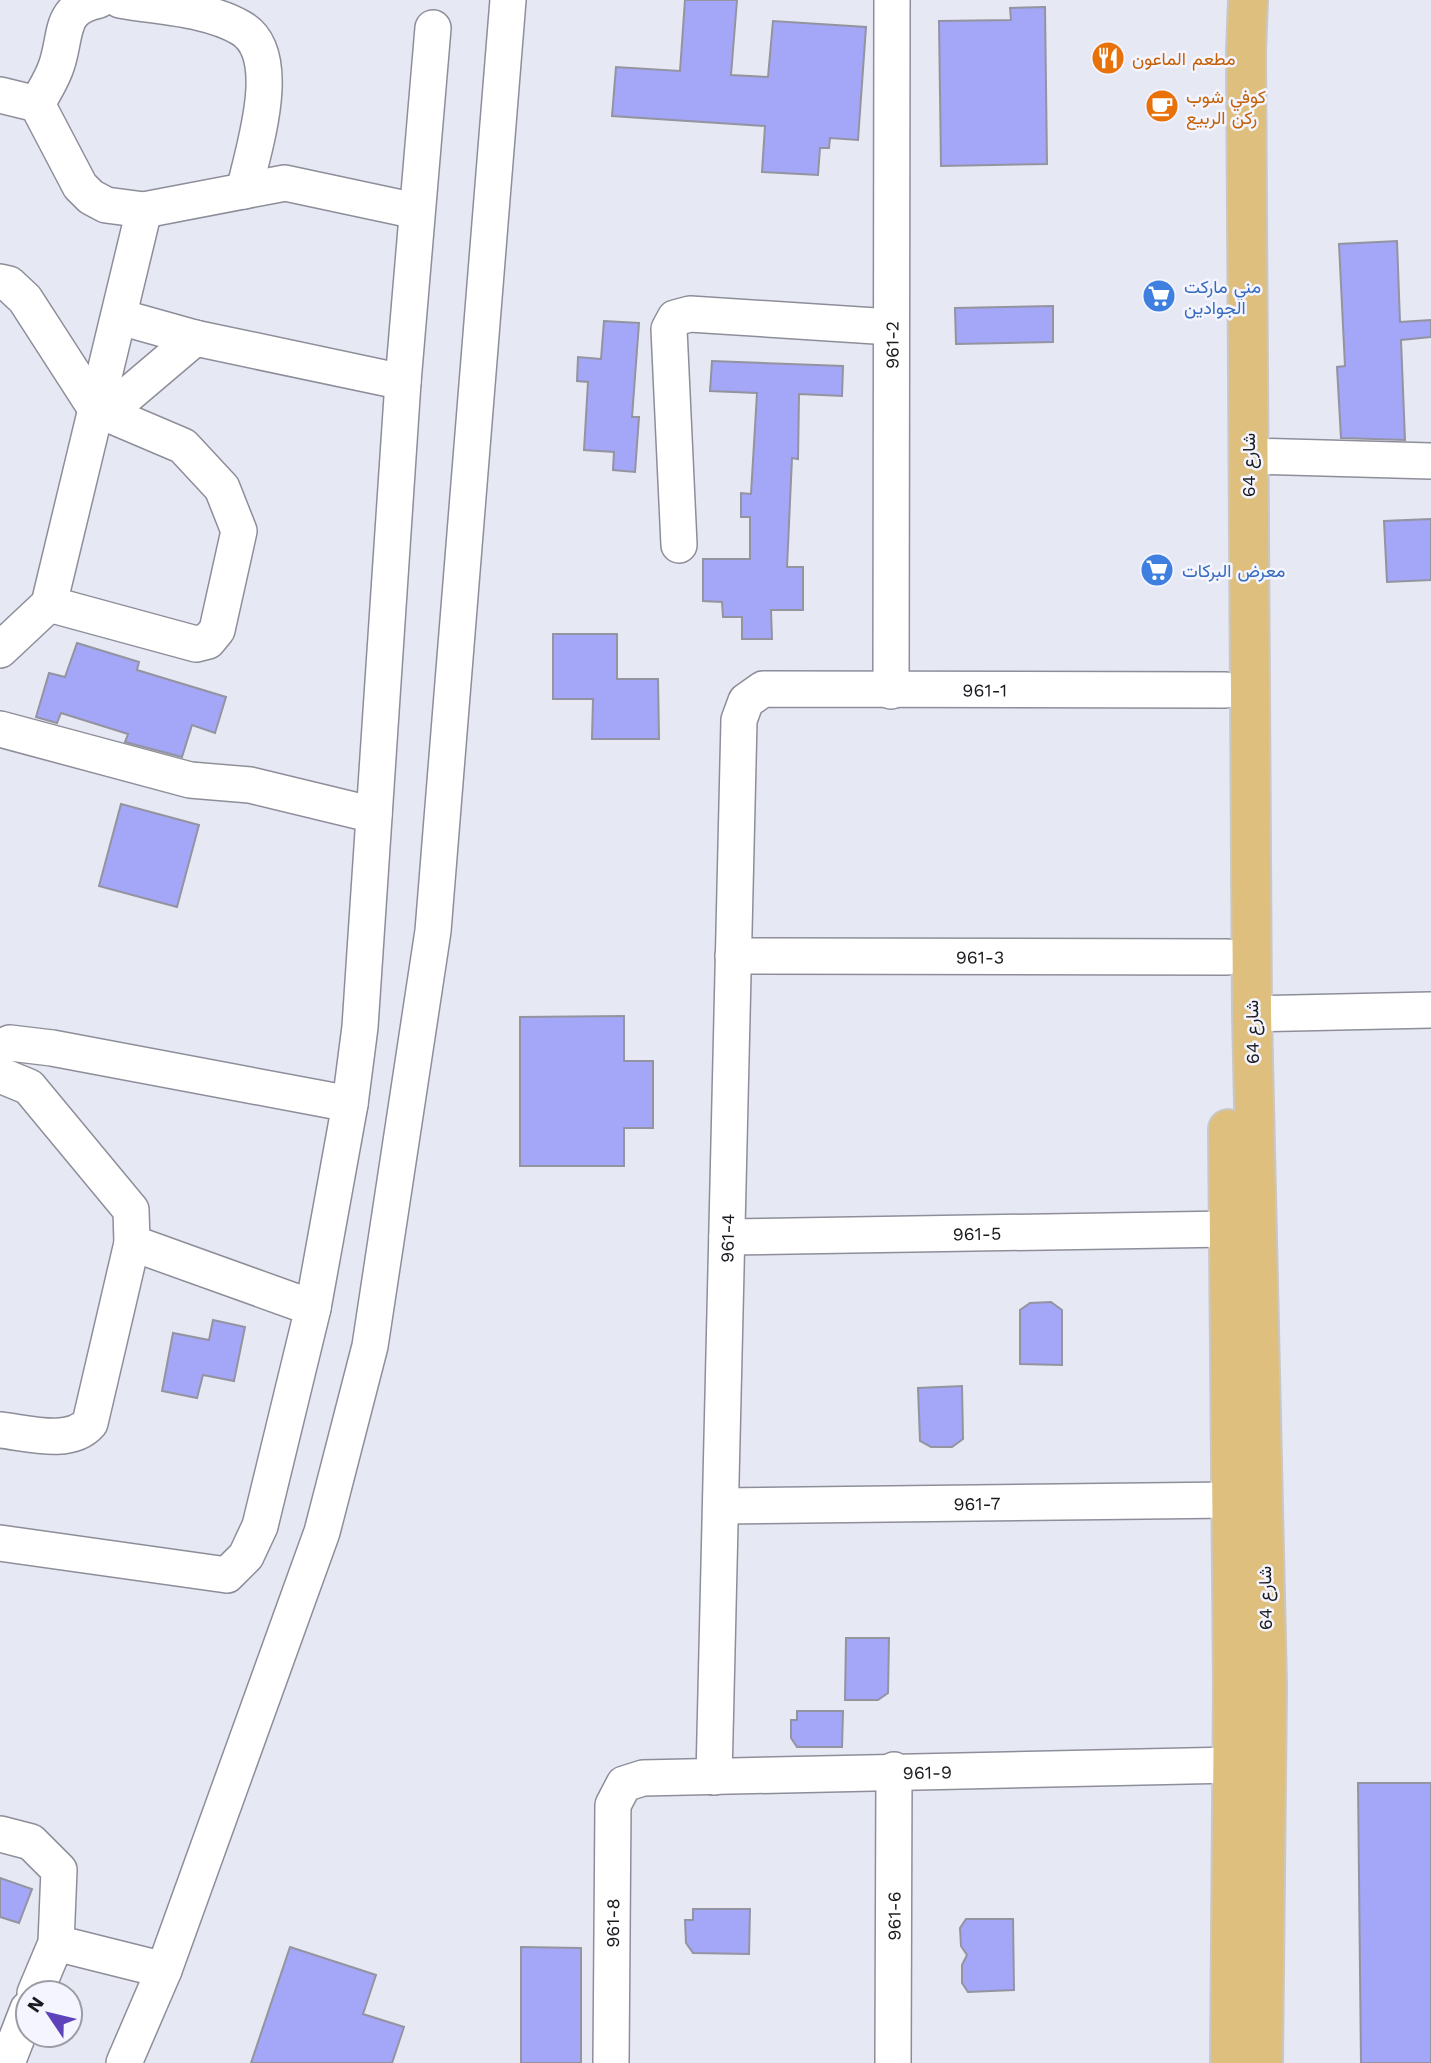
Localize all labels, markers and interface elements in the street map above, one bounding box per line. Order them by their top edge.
restaurant icon: مطعم الماعون [1089,39,1127,77]
place label: مطعم الماعون [1132,48,1236,71]
place label: كوفي شوب ركن الربيع [1186,86,1266,130]
cafe icon: كوفي شوب ركن الربيع [1143,87,1181,125]
place label: مني ماركت الجوادين [1184,276,1261,319]
supermarket icon: مني ماركت الجوادين [1140,277,1178,315]
street label: 961-2 [881,321,902,369]
street label: شارع 64 [1238,433,1261,497]
supermarket icon: معرض البركات [1138,551,1176,589]
place label: معرض البركات [1182,560,1285,582]
street label: 961-1 [962,679,1007,700]
street label: 961-3 [956,946,1004,967]
street label: شارع 64 [1241,1000,1265,1064]
street label: 961-4 [716,1213,738,1263]
street label: 961-5 [952,1222,1002,1244]
street label: 961-7 [953,1492,1001,1514]
street label: شارع 64 [1254,1566,1278,1630]
street label: 961-9 [902,1761,952,1783]
street label: 961-6 [883,1891,904,1941]
street label: 961-8 [601,1898,623,1948]
north arrow [14,1979,84,2049]
text: N [22,1992,49,2017]

